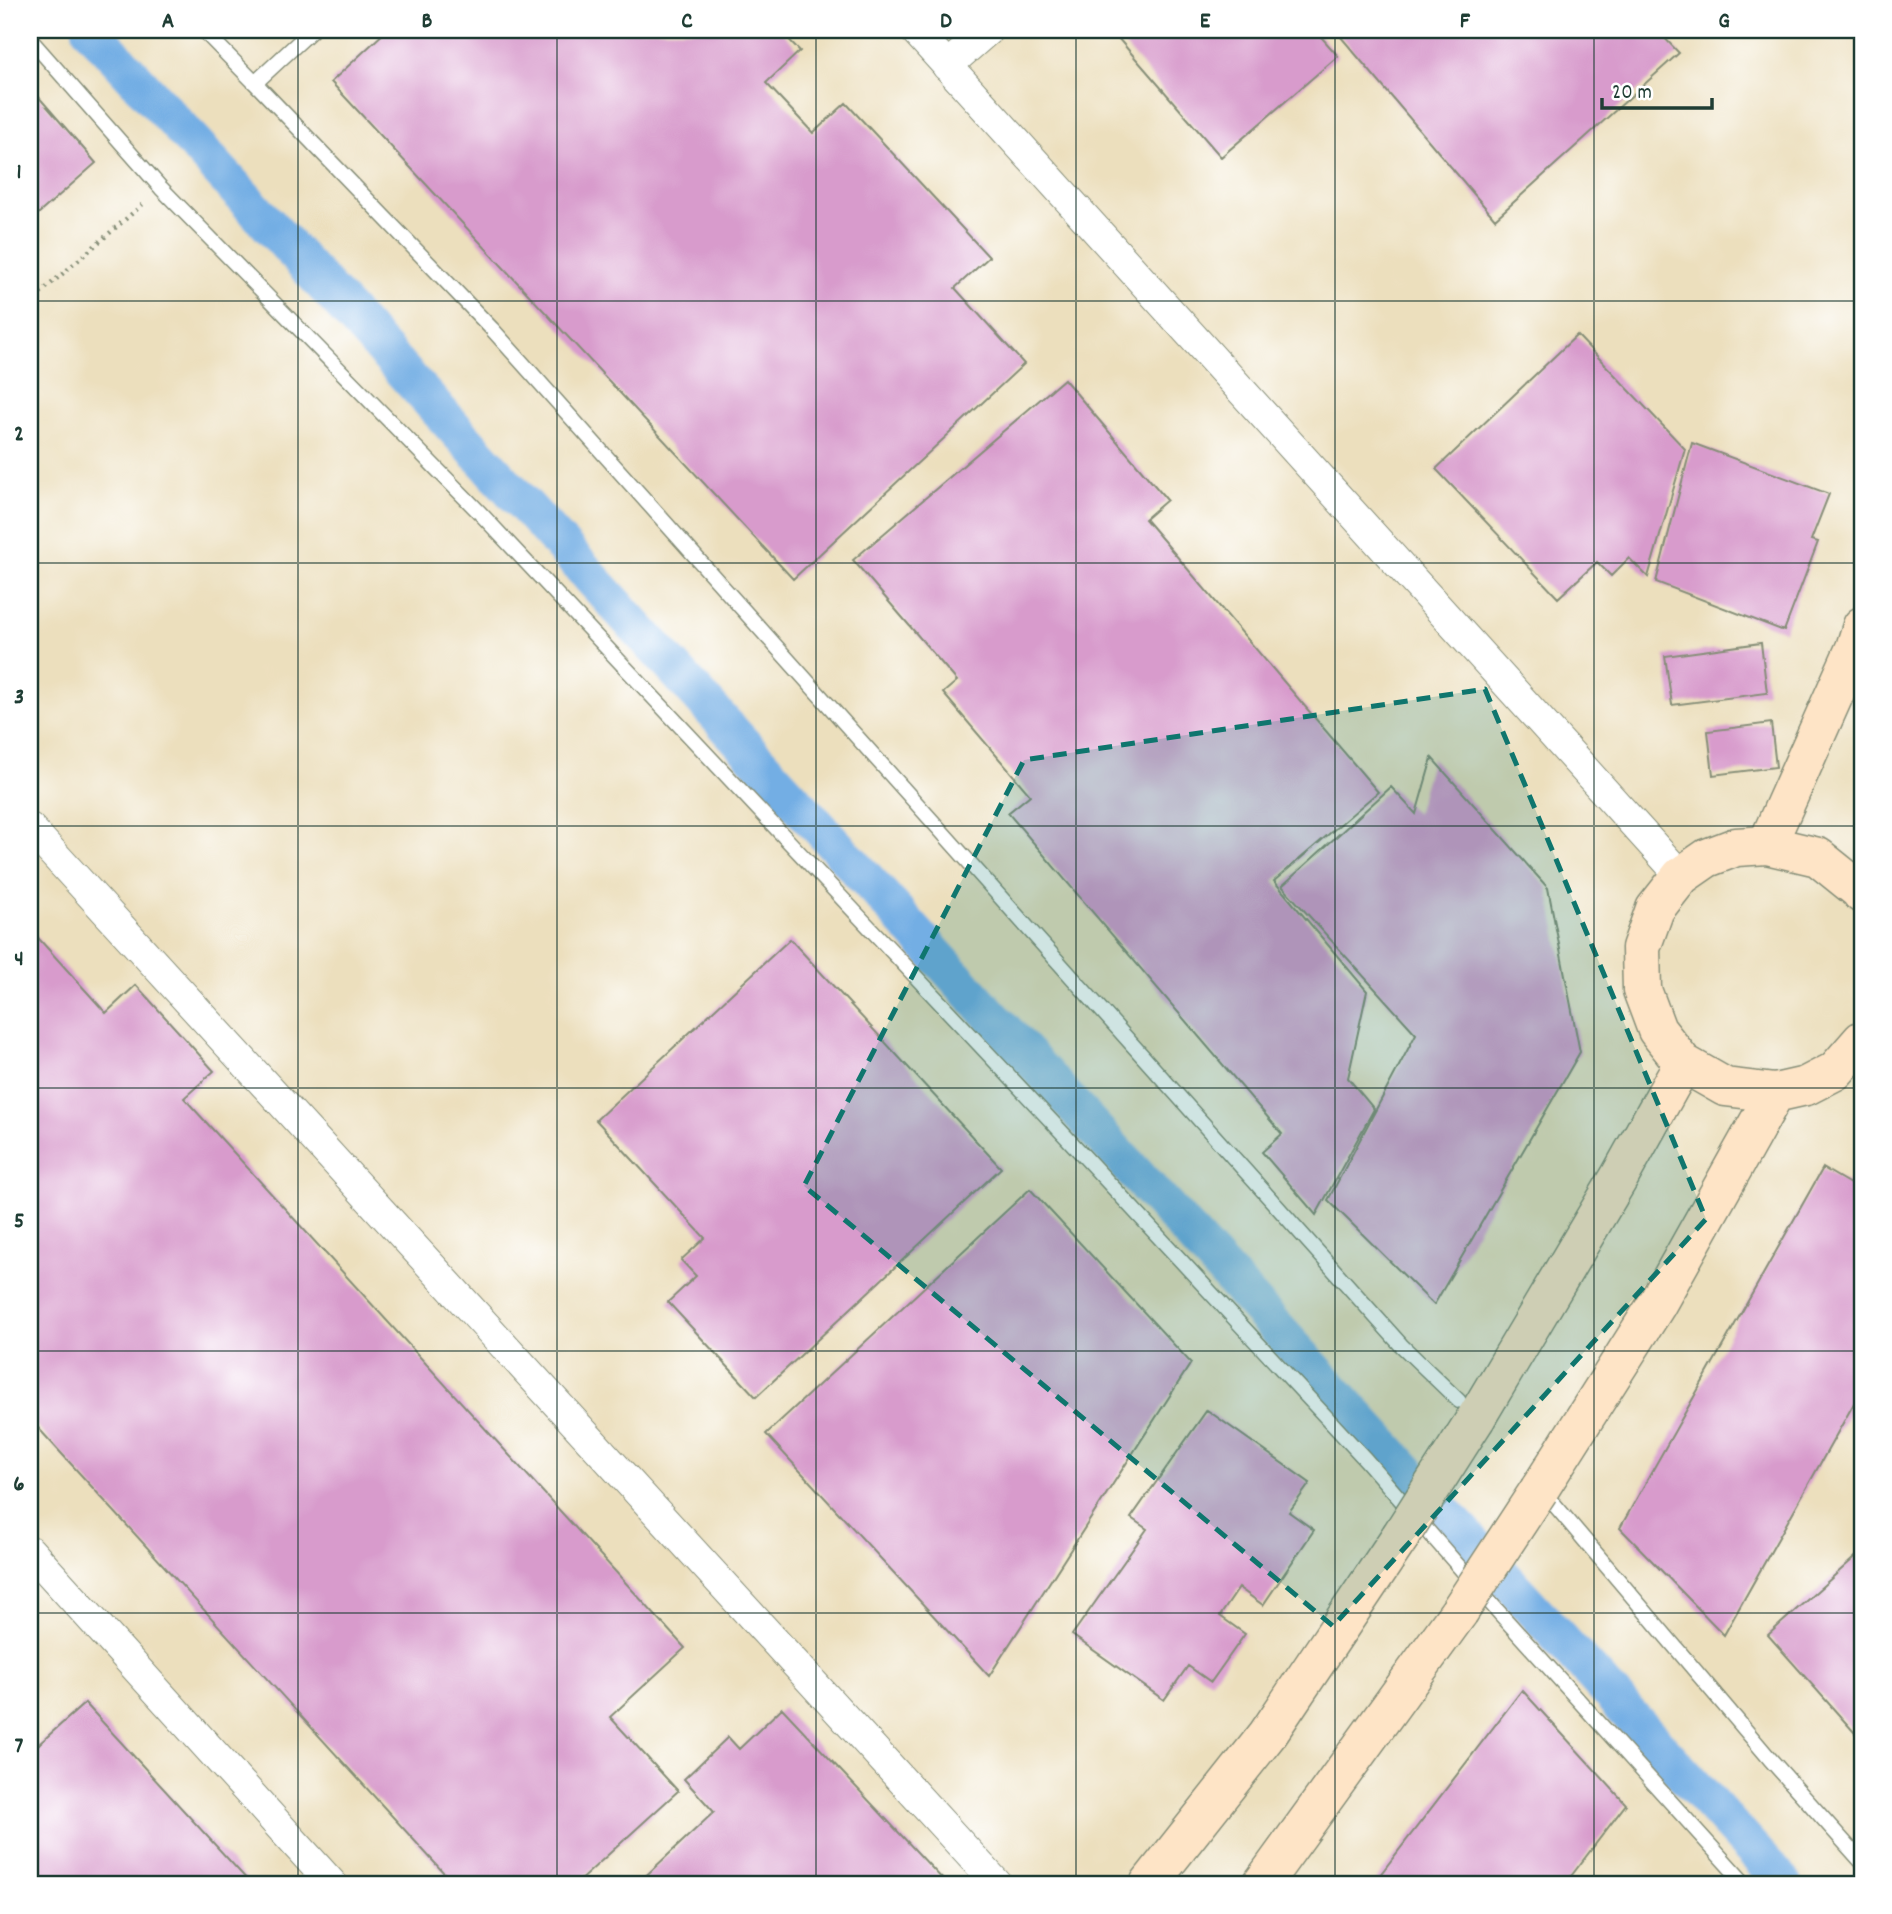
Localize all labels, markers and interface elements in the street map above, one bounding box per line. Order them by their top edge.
text: A [162,6,174,39]
text: B [422,6,433,39]
text: C [681,6,693,39]
text: D [940,6,952,39]
text: E [1200,6,1211,39]
text: F [1460,6,1471,39]
text: G [1718,6,1730,39]
scale bar [1602,66,1712,110]
text: 20 m [1612,79,1652,109]
text: 1 [16,157,22,190]
text: 2 [14,419,24,452]
text: 3 [14,682,24,715]
text: 4 [14,944,24,977]
text: 5 [14,1206,24,1239]
text: 6 [13,1469,25,1502]
text: 7 [15,1731,24,1764]

